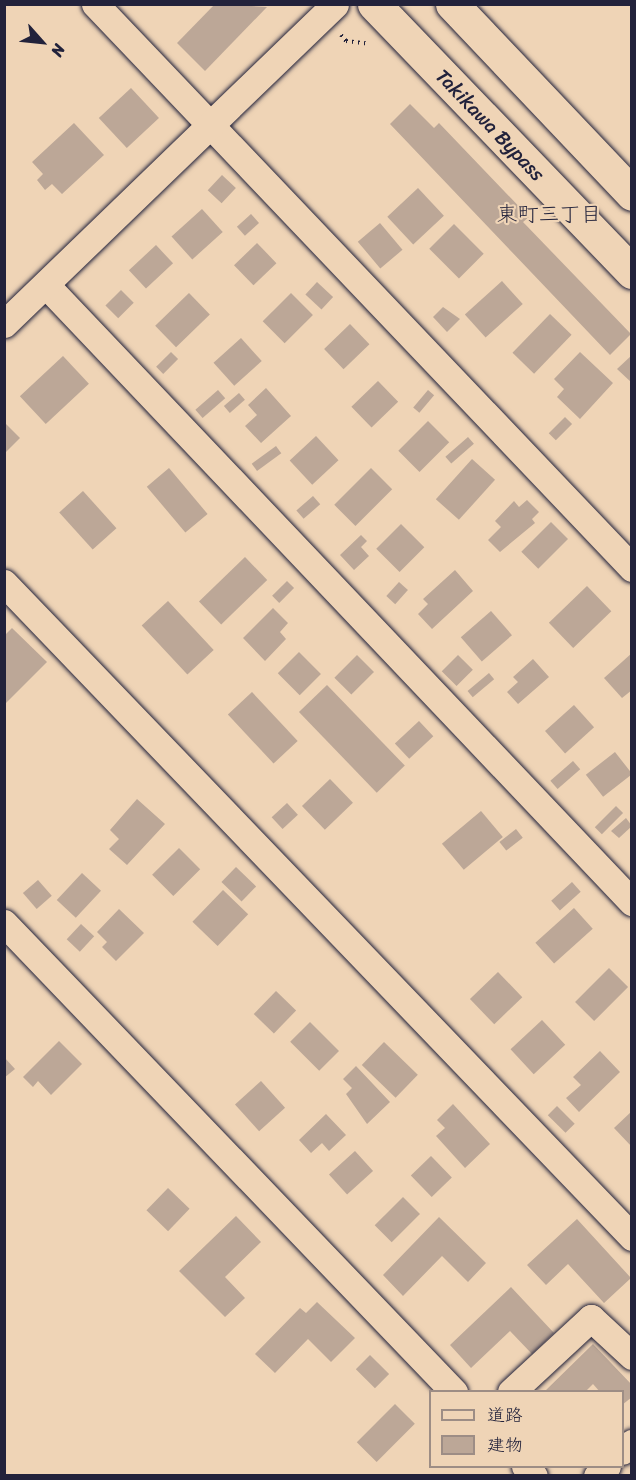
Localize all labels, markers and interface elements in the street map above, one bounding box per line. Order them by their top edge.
north arrow [12,12,72,72]
text: N [43,39,74,62]
street label: Takikawa Bypass [431,64,549,186]
district label: 東町三丁目 [497,201,601,227]
legend [429,1390,624,1468]
text: 道路 [487,1399,523,1431]
text: 建物 [487,1429,523,1461]

